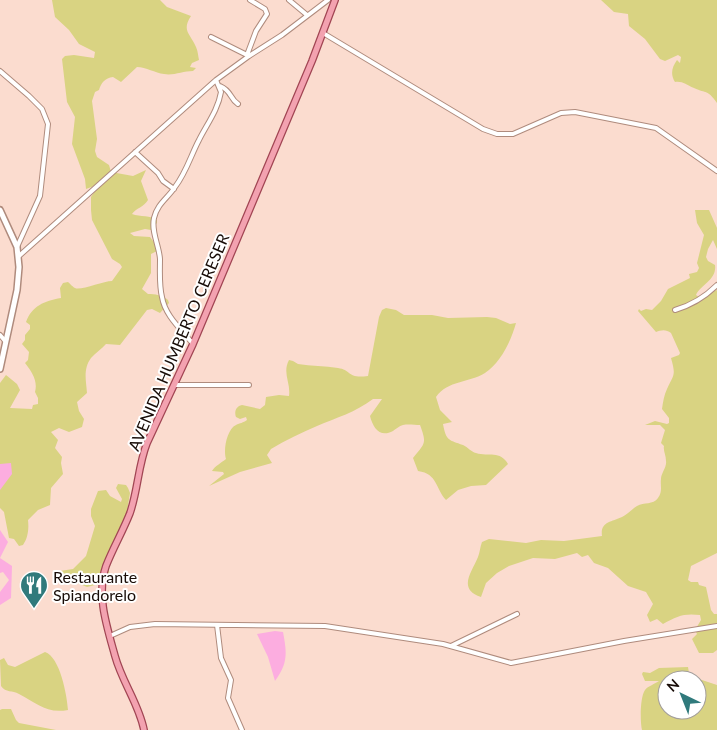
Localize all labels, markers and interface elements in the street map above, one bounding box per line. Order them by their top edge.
street label: AVENIDA HUMBERTO CERESER [124,231,232,453]
place label: Restaurante Spiandorelo [53,567,137,604]
restaurant icon: Restaurante Spiandorelo [19,570,49,609]
north arrow [657,670,707,720]
text: N [663,675,683,695]

